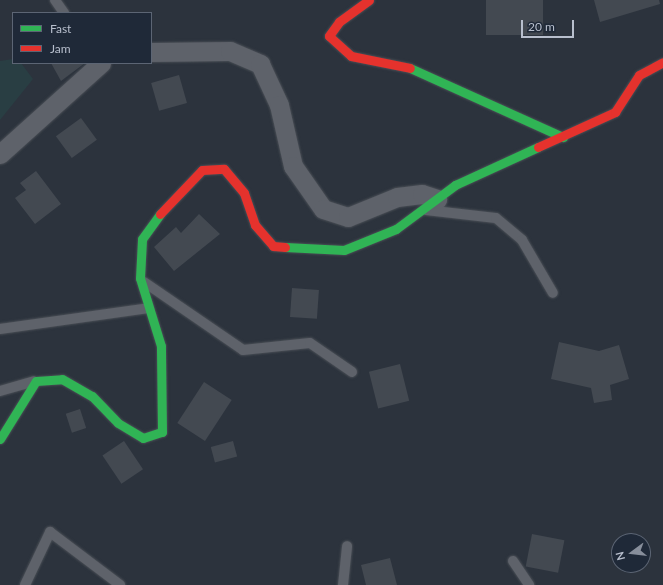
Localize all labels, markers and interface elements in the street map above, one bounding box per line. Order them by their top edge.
legend [12,12,152,64]
scale bar [523,12,576,38]
text: 20 m [528,19,555,34]
text: Fast [50,21,71,36]
text: Jam [50,41,71,56]
north arrow [611,533,651,573]
text: N [613,550,627,562]

